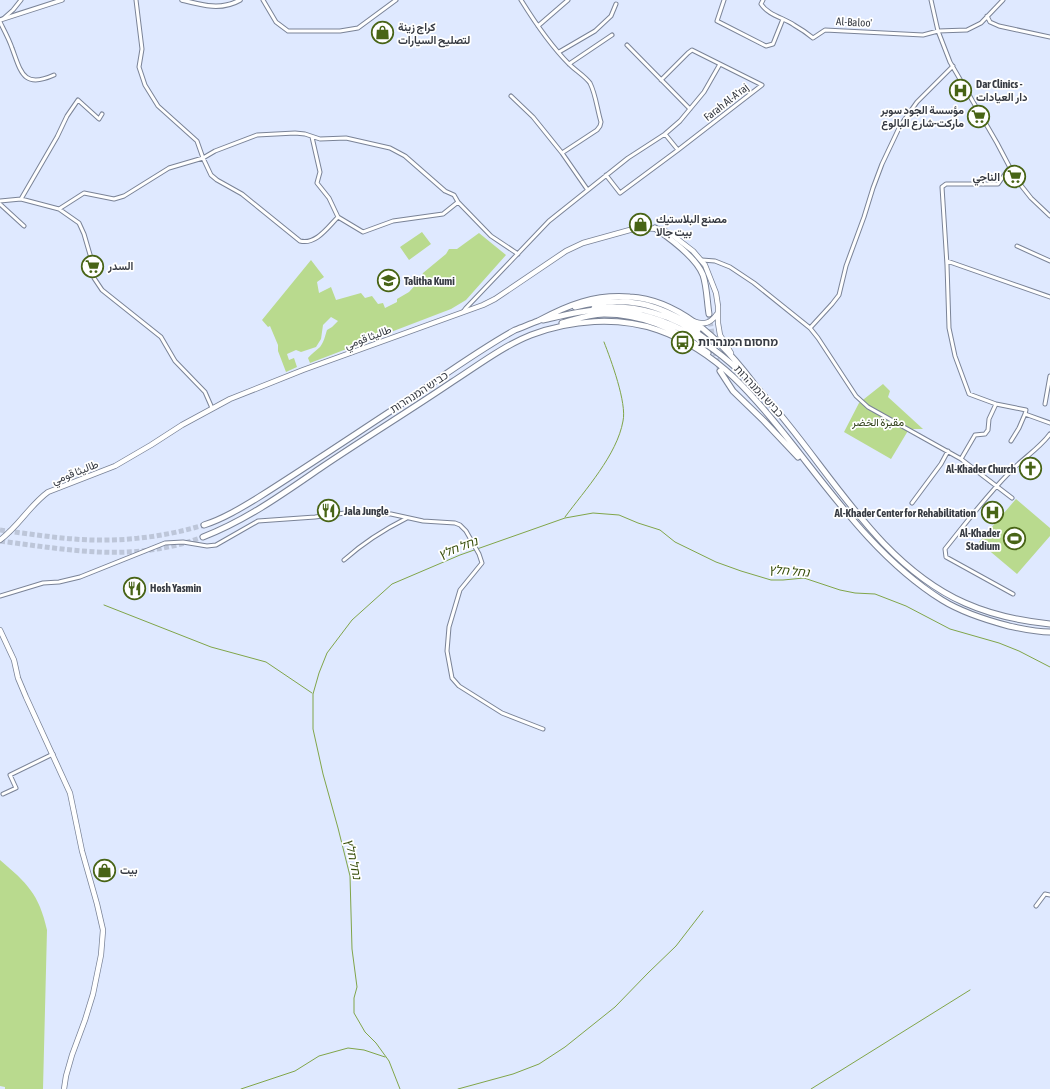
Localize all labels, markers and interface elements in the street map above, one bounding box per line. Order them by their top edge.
street label: Al-Baloo' [836,15,872,29]
shop icon: كراج زينة لتصليح السيارات [370,20,396,46]
place label: كراج زينة لتصليح السيارات [398,21,470,48]
hospital icon: Dar Clinics - دار العيادات [948,77,974,103]
place label: Dar Clinics - دار العيادات [976,78,1028,104]
street label: Farah Al-A'raj [701,81,751,123]
supermarket icon: مؤسسة الجود سوبر ماركت-شارع البالوع [966,103,992,129]
place label: مؤسسة الجود سوبر ماركت-شارع البالوع [880,104,964,131]
supermarket icon: الناجي [1002,164,1028,190]
place label: الناجي [972,171,1000,186]
shop icon: مصنع البلاستيك بيت جالا [628,212,654,238]
place label: مصنع البلاستيك بيت جالا [656,213,727,239]
supermarket icon: السدر [79,253,105,279]
place label: السدر [107,260,134,273]
school or university icon: Talitha Kumi [375,268,401,294]
place label: Talitha Kumi [404,275,455,287]
street label: طاليثا قومي [343,323,394,355]
bus stop icon: מחסום המנהרות [669,329,695,355]
place label: מחסום המנהרות [698,336,778,348]
street label: כביש המנהרות [732,363,786,420]
street label: כביש המנהרות [388,369,450,415]
park label: مقبرة الخضر [851,416,904,429]
church icon: Al-Khader Church [1018,456,1044,482]
street label: طاليثا قومي [50,458,101,490]
place label: Al-Khader Church [945,463,1016,475]
restaurant icon: Jala Jungle [315,498,341,524]
hospital icon: Al-Khader Center for Rehabilitation [979,500,1005,526]
place label: Jala Jungle [343,505,389,517]
place label: Al-Khader Center for Rehabilitation [833,507,976,519]
sports icon: Al-Khader Stadium [1002,526,1028,552]
place label: Al-Khader Stadium [959,527,1001,552]
water label: נחל חלץ [436,534,481,562]
water label: נחל חלץ [768,562,811,580]
restaurant icon: Hosh Yasmin [121,575,147,601]
place label: Hosh Yasmin [150,582,201,594]
water label: נחל חלץ [342,838,364,882]
shop icon: بيت [91,857,117,883]
place label: بيت [120,864,138,877]

